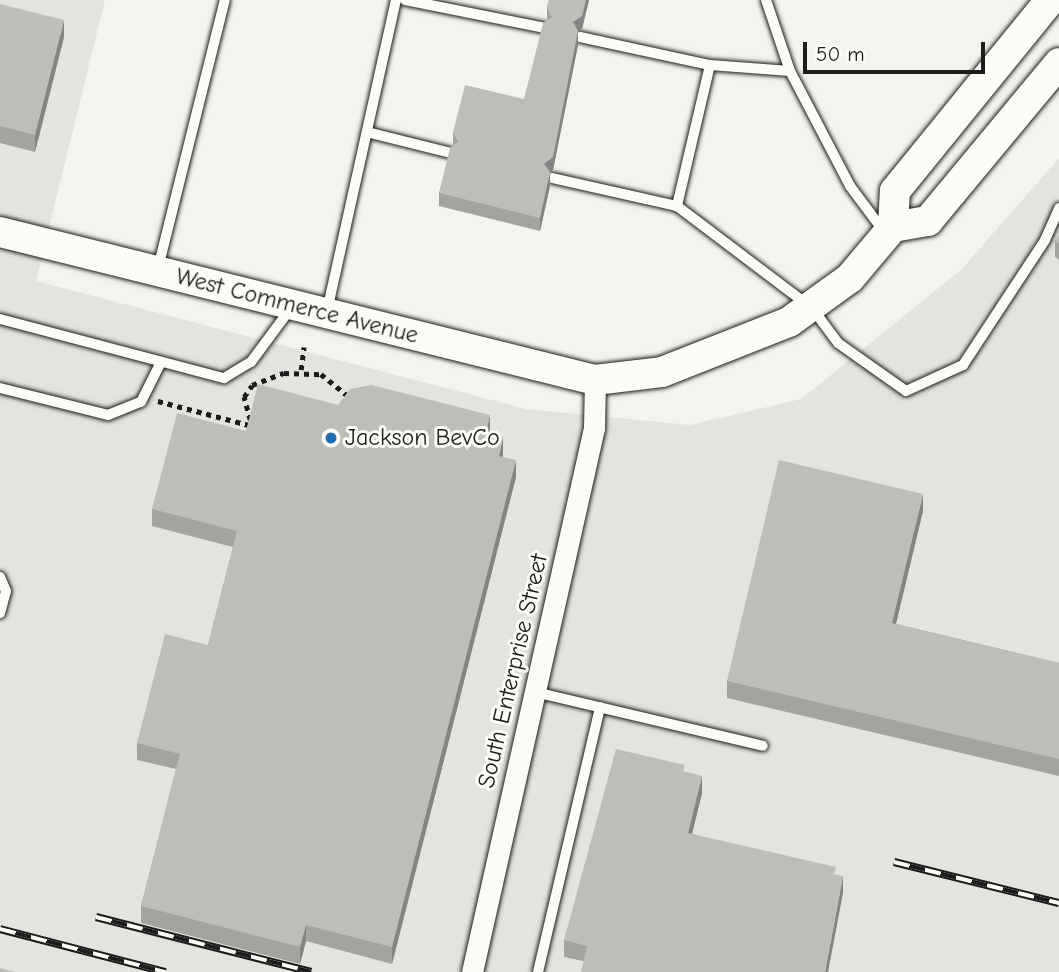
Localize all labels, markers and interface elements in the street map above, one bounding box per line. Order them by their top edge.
scale bar [807,28,989,72]
text: 50 m [816,42,865,66]
street label: West Commerce Avenue [173,262,421,350]
place label: Jackson BevCo [345,424,500,452]
marker: Jackson BevCo [323,430,339,446]
street label: South Enterprise Street [472,551,554,791]

